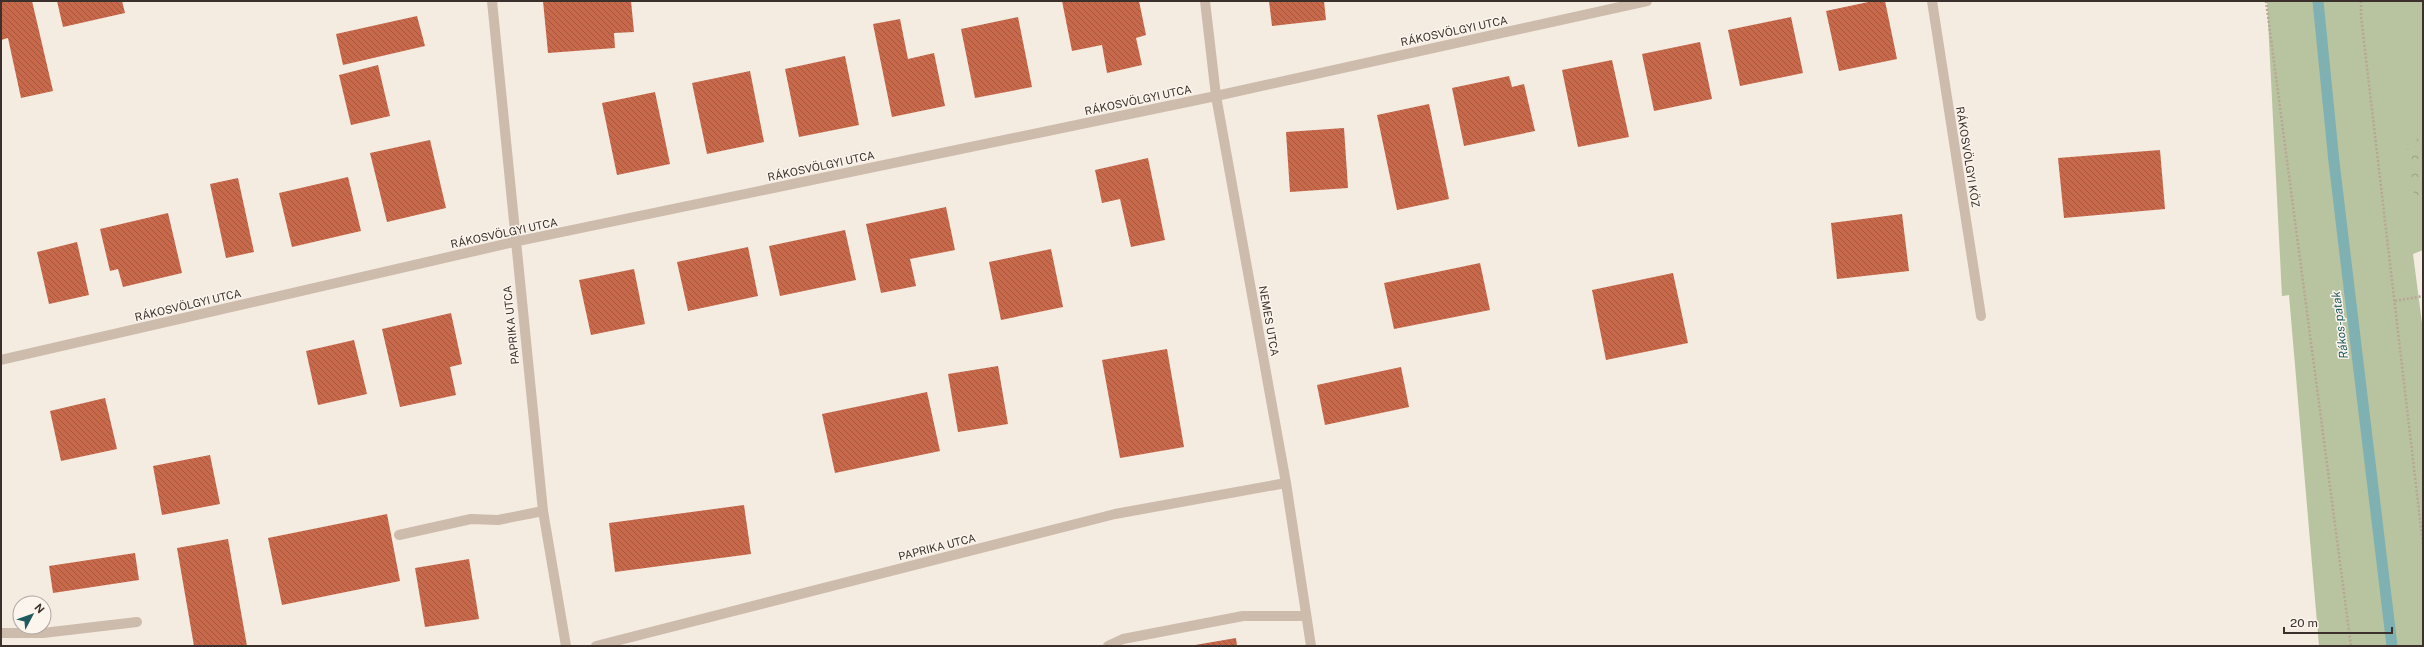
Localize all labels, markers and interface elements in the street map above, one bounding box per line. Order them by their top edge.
street label: RÁKOSVÖLGYI UTCA [1399,13,1509,48]
street label: RÁKOSVÖLGYI UTCA [1083,82,1193,117]
street label: RÁKOSVÖLGYI KÖZ [1954,106,1983,208]
street label: RÁKOSVÖLGYI UTCA [766,148,876,183]
street label: RÁKOSVÖLGYI UTCA [449,215,559,250]
street label: PAPRIKA UTCA [501,285,521,365]
street label: NEMES UTCA [1257,285,1281,357]
street label: RÁKOSVÖLGYI UTCA [133,286,243,323]
water label: Rákos-patak [2329,290,2351,360]
street label: PAPRIKA UTCA [897,532,977,562]
north arrow [12,595,52,635]
text: N [32,601,47,616]
scale bar [2284,609,2392,635]
text: 20 m [2290,616,2318,630]

